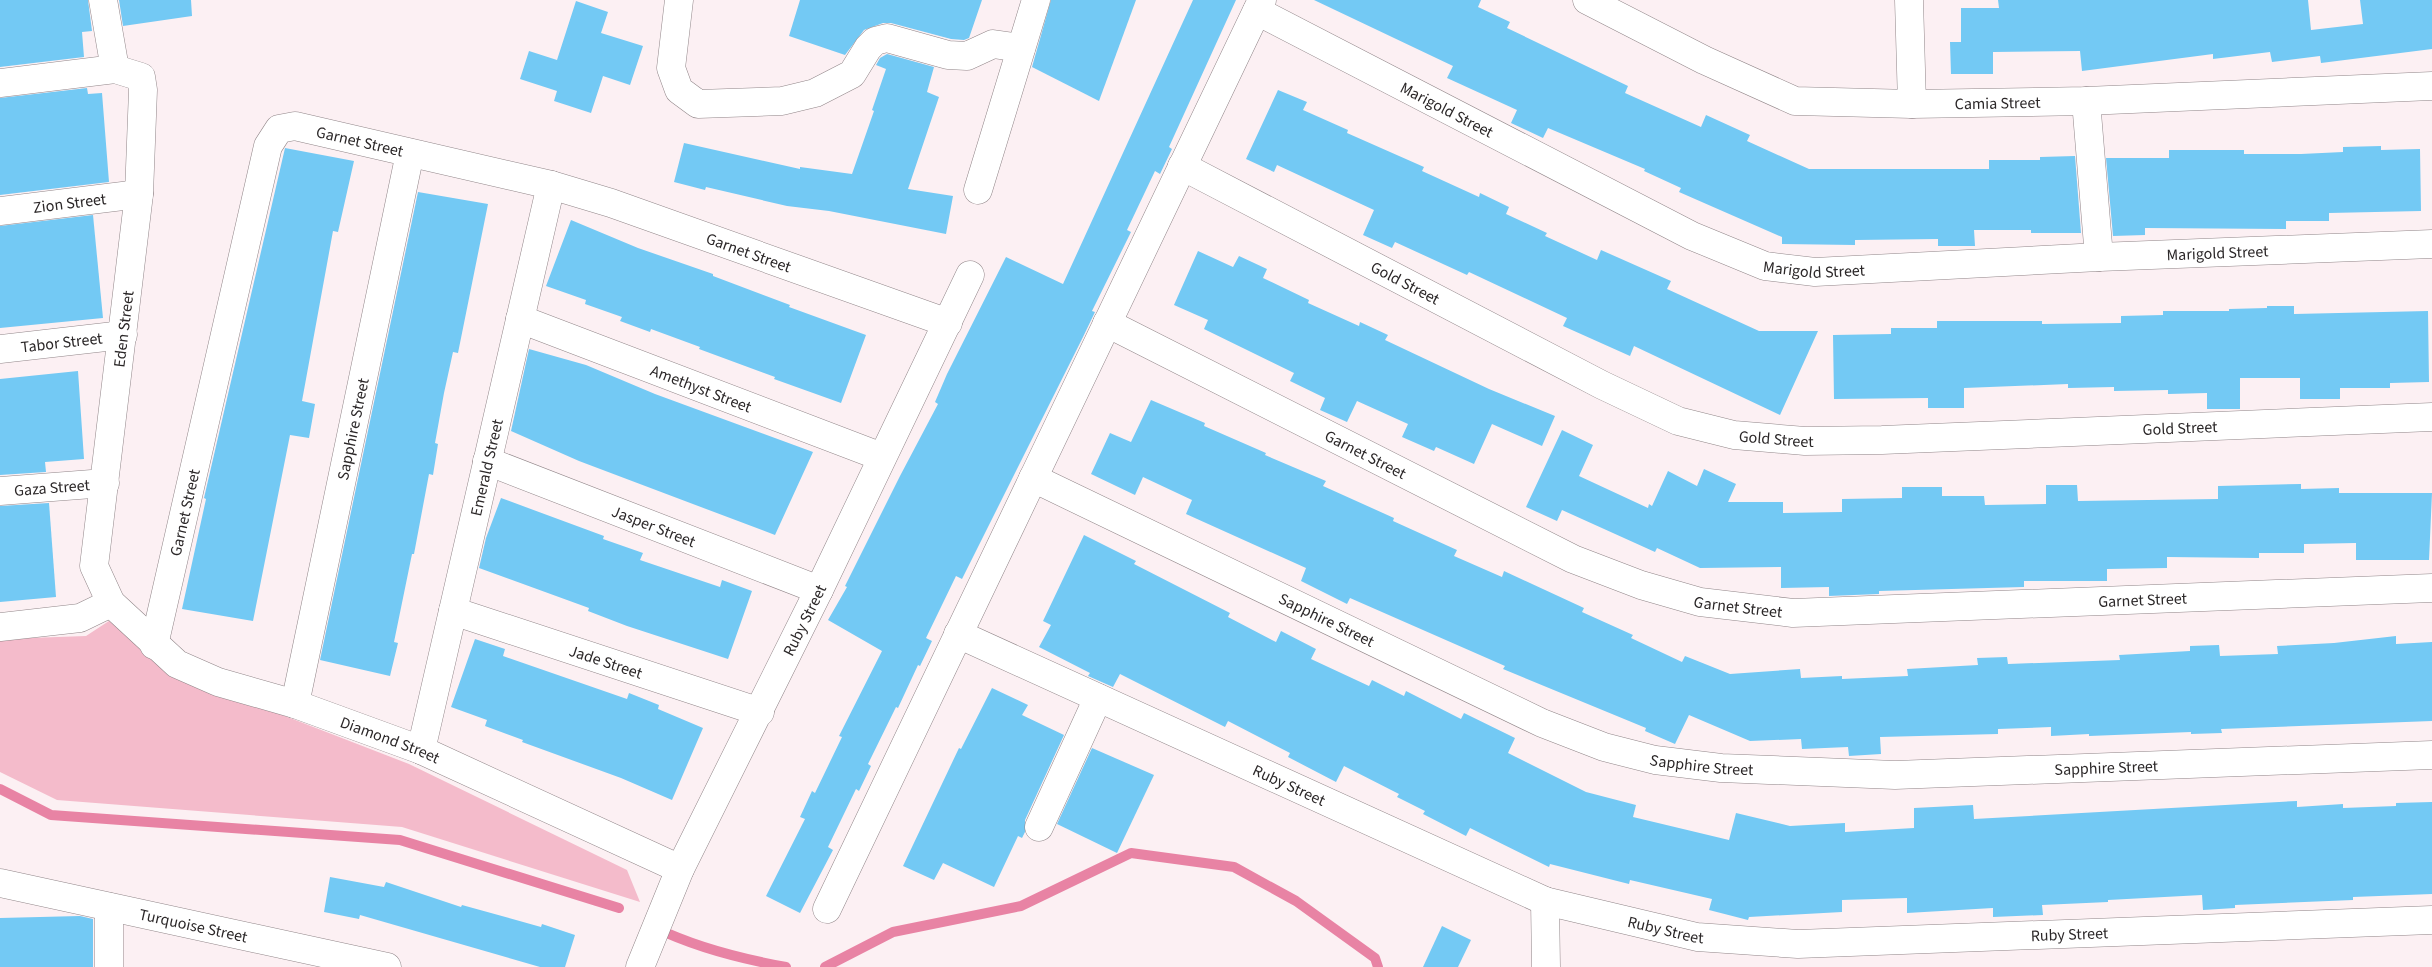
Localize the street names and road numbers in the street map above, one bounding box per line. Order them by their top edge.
street label: Marigold Street [1396,77,1498,144]
street label: Camia Street [1955,92,2041,115]
street label: Garnet Street [314,121,406,163]
street label: Zion Street [32,188,108,219]
street label: Garnet Street [703,228,795,278]
street label: Marigold Street [2166,240,2270,266]
street label: Gold Street [1367,256,1444,311]
street label: Marigold Street [1762,256,1866,284]
street label: Eden Street [108,289,140,369]
street label: Tabor Street [20,327,104,359]
street label: Amethyst Street [647,360,755,418]
street label: Sapphire Street [332,376,375,482]
street label: Emerald Street [465,416,509,518]
street label: Gold Street [2142,416,2218,441]
street label: Garnet Street [1321,425,1410,485]
street label: Gold Street [1738,425,1814,453]
street label: Garnet Street [165,466,206,558]
street label: Gaza Street [13,474,91,502]
street label: Jasper Street [608,501,699,553]
street label: Ruby Street [778,580,832,660]
street label: Sapphire Street [1275,588,1378,653]
street label: Garnet Street [2098,588,2188,613]
street label: Garnet Street [1691,591,1784,624]
street label: Jade Street [566,640,646,685]
street label: Diamond Street [337,711,444,769]
street label: Sapphire Street [1647,749,1754,781]
street label: Sapphire Street [2054,755,2159,781]
street label: Ruby Street [1249,760,1329,812]
street label: Turquoise Street [137,904,250,949]
street label: Ruby Street [1625,911,1705,949]
street label: Ruby Street [2030,922,2109,947]

